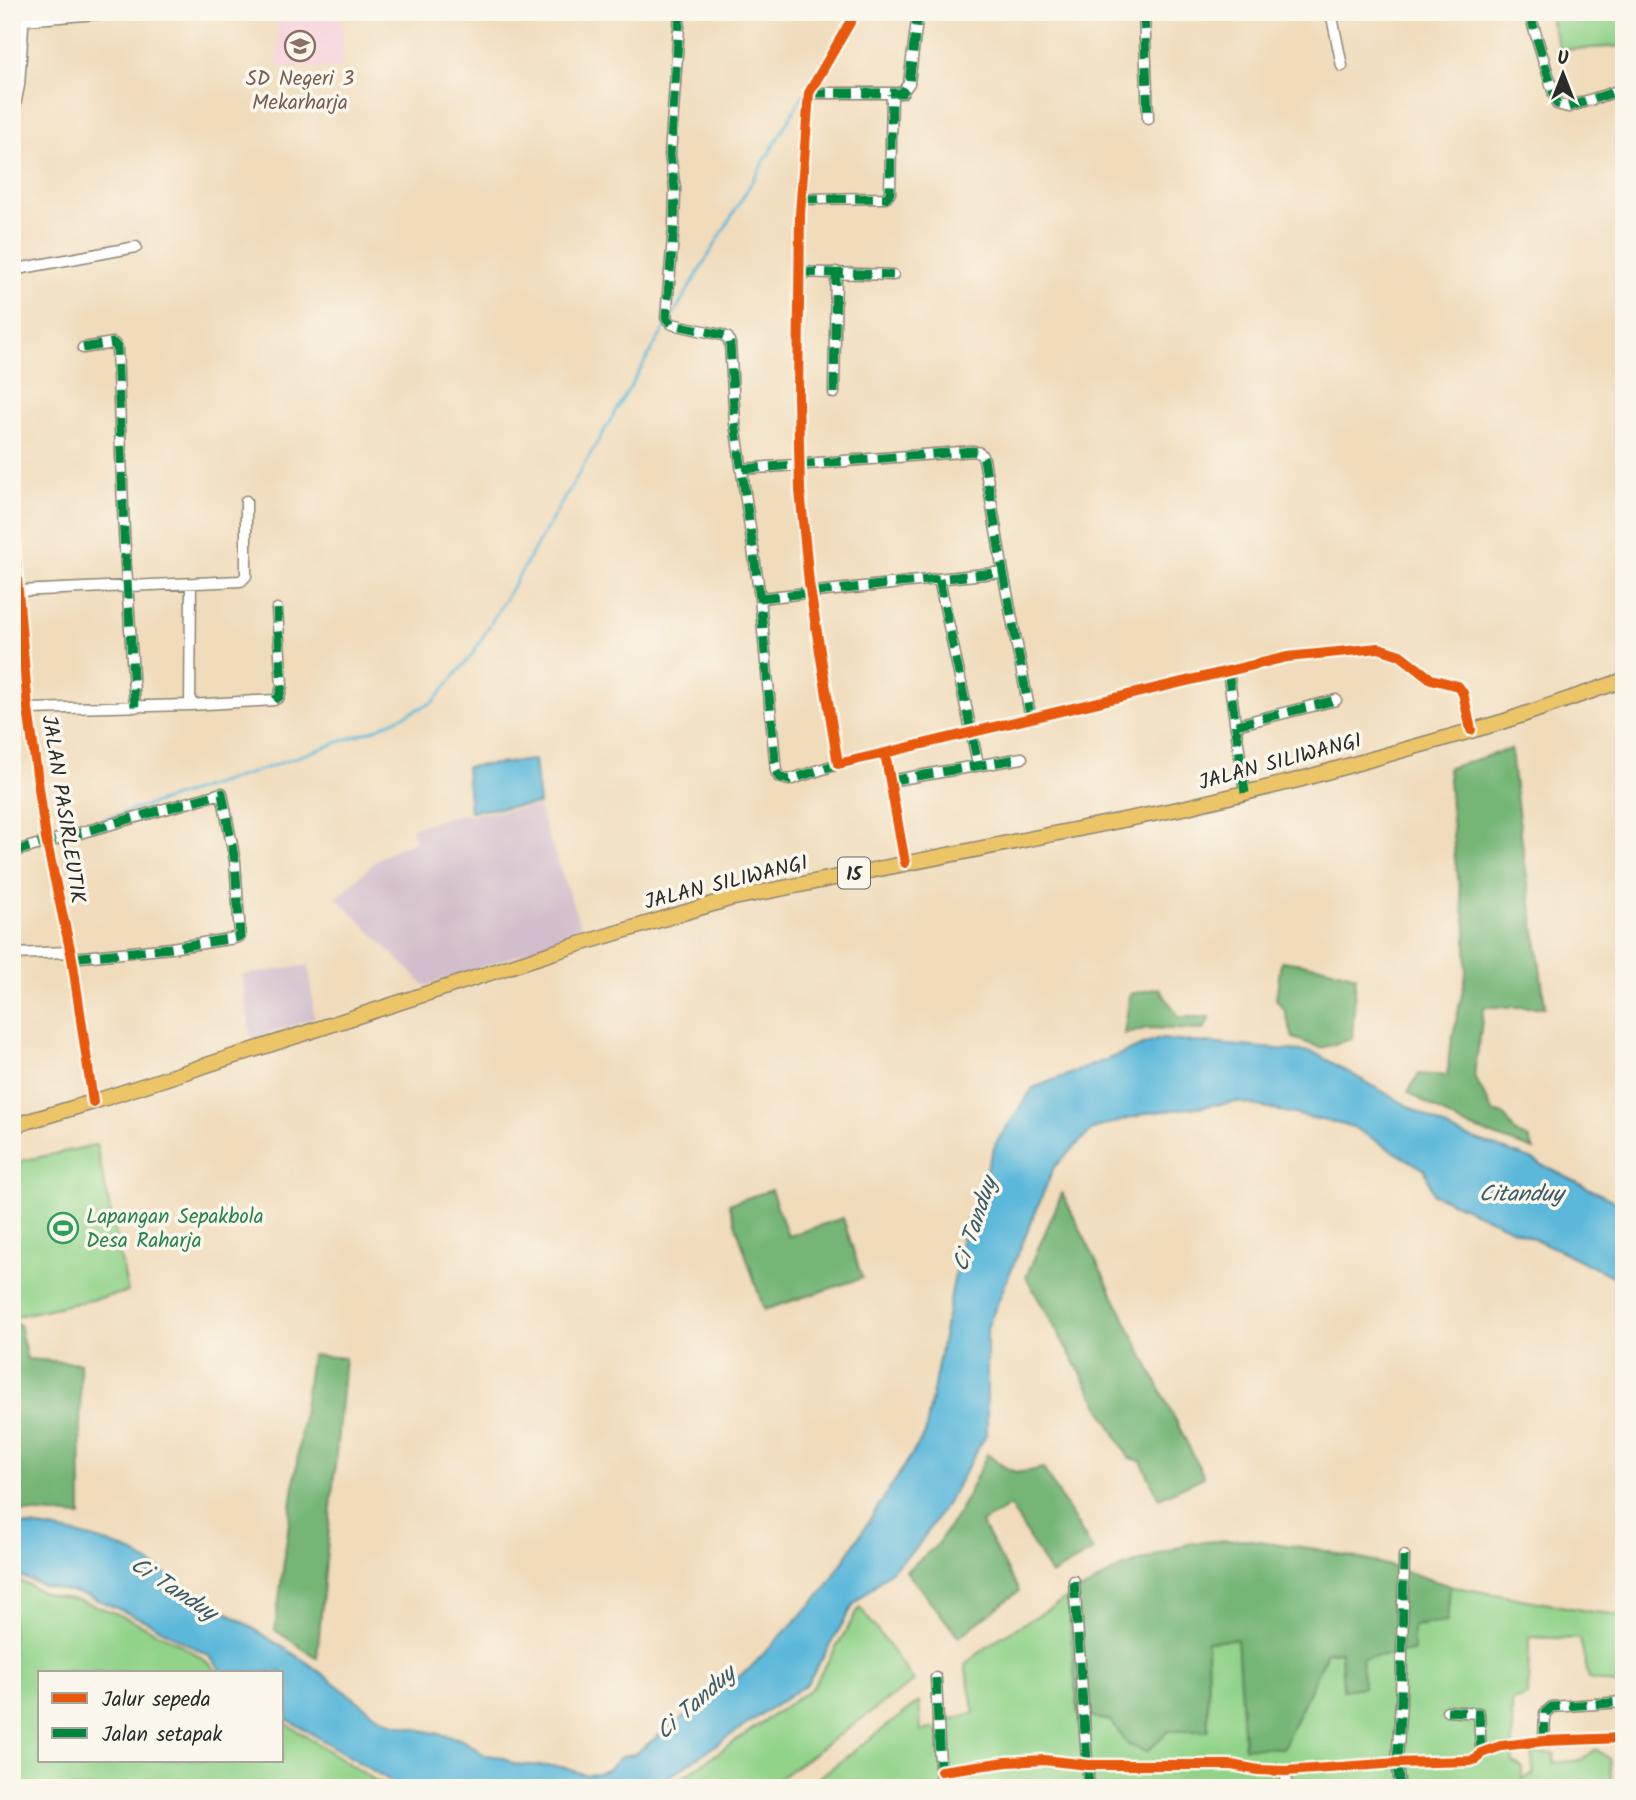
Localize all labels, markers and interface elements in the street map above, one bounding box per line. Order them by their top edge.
school or university icon: SD Negeri 3 Mekarharja [283,29,317,63]
north arrow [1528,38,1598,108]
text: U [1557,44,1569,74]
place label: SD Negeri 3 Mekarharja [246,63,354,120]
street label: JALAN PASIRLEUTIK [31,713,94,906]
street label: JALAN SILIWANGI [1195,725,1366,800]
street label: JALAN SILIWANGI [641,847,812,920]
road number: 15 [838,858,870,888]
water label: Ci Tanduy [944,1170,1009,1276]
water label: Citanduy [1479,1177,1566,1213]
place label: Lapangan Sepakbola Desa Raharja [86,1201,264,1258]
sports icon: Lapangan Sepakbola Desa Raharja [46,1211,80,1245]
water label: Ci Tanduy [122,1548,226,1633]
water label: Ci Tanduy [648,1655,747,1749]
legend [38,1671,284,1762]
text: Jalur sepeda [102,1684,211,1717]
text: Jalan setapak [102,1719,223,1752]

